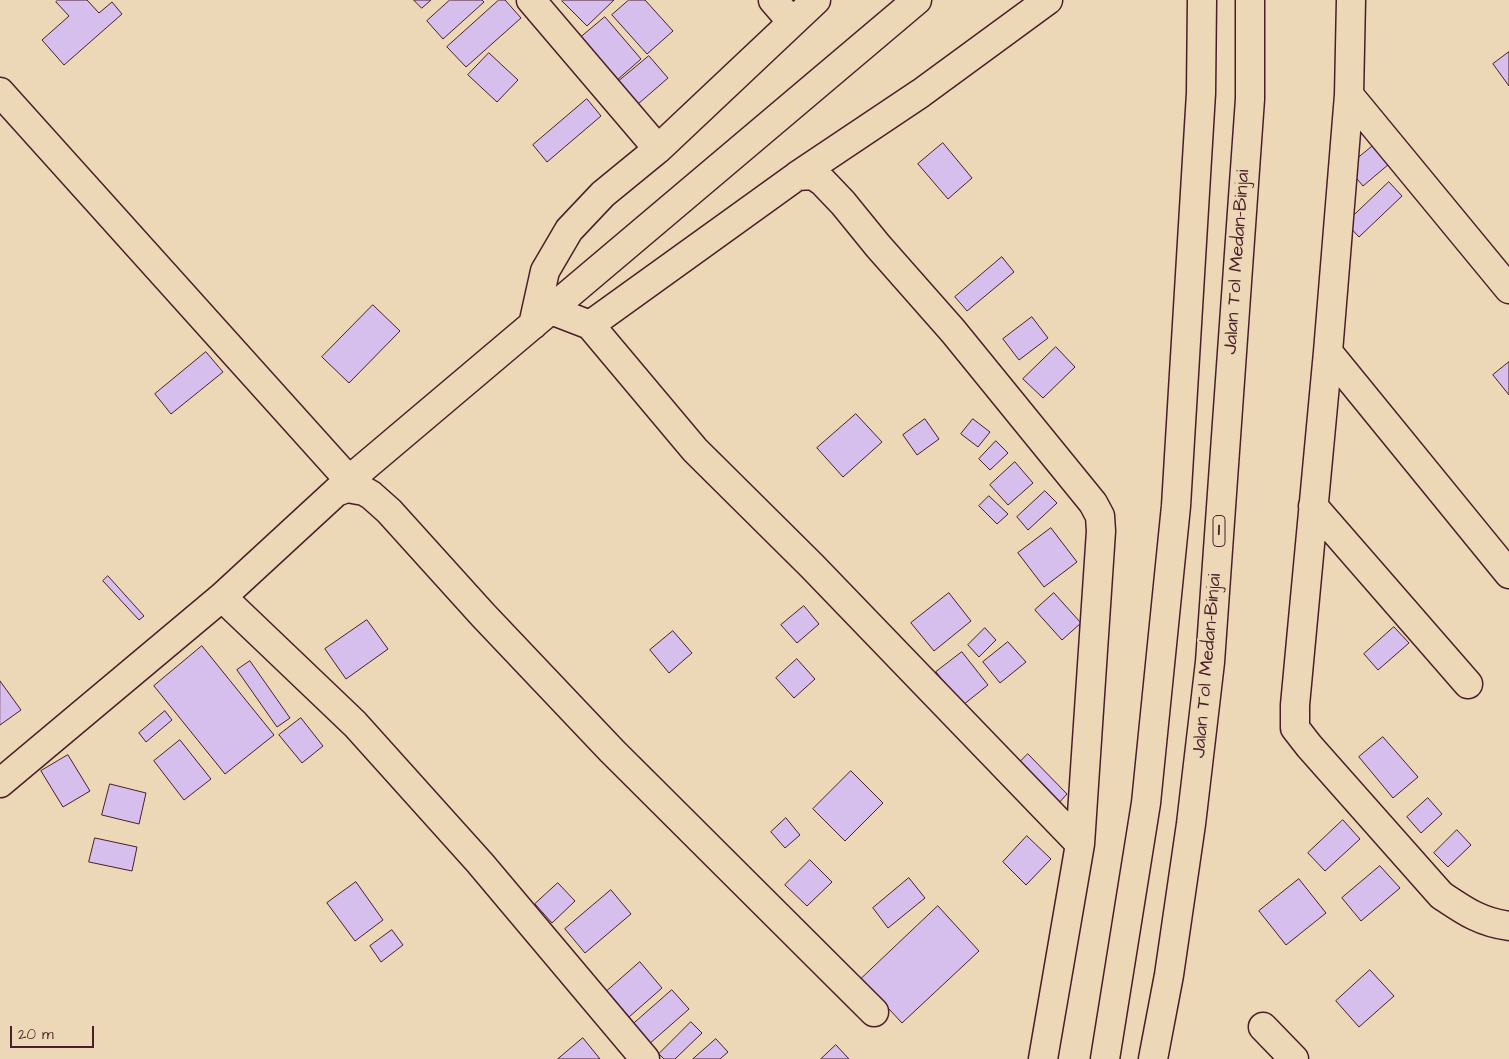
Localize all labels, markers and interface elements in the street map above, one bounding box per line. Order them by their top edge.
street label: Jalan Tol Medan–Binjai [1220,169,1256,355]
road number: 1 [1213,516,1225,546]
street label: Jalan Tol Medan–Binjai [1189,573,1227,759]
scale bar [12,1016,96,1048]
text: 20 m [18,1024,54,1045]

